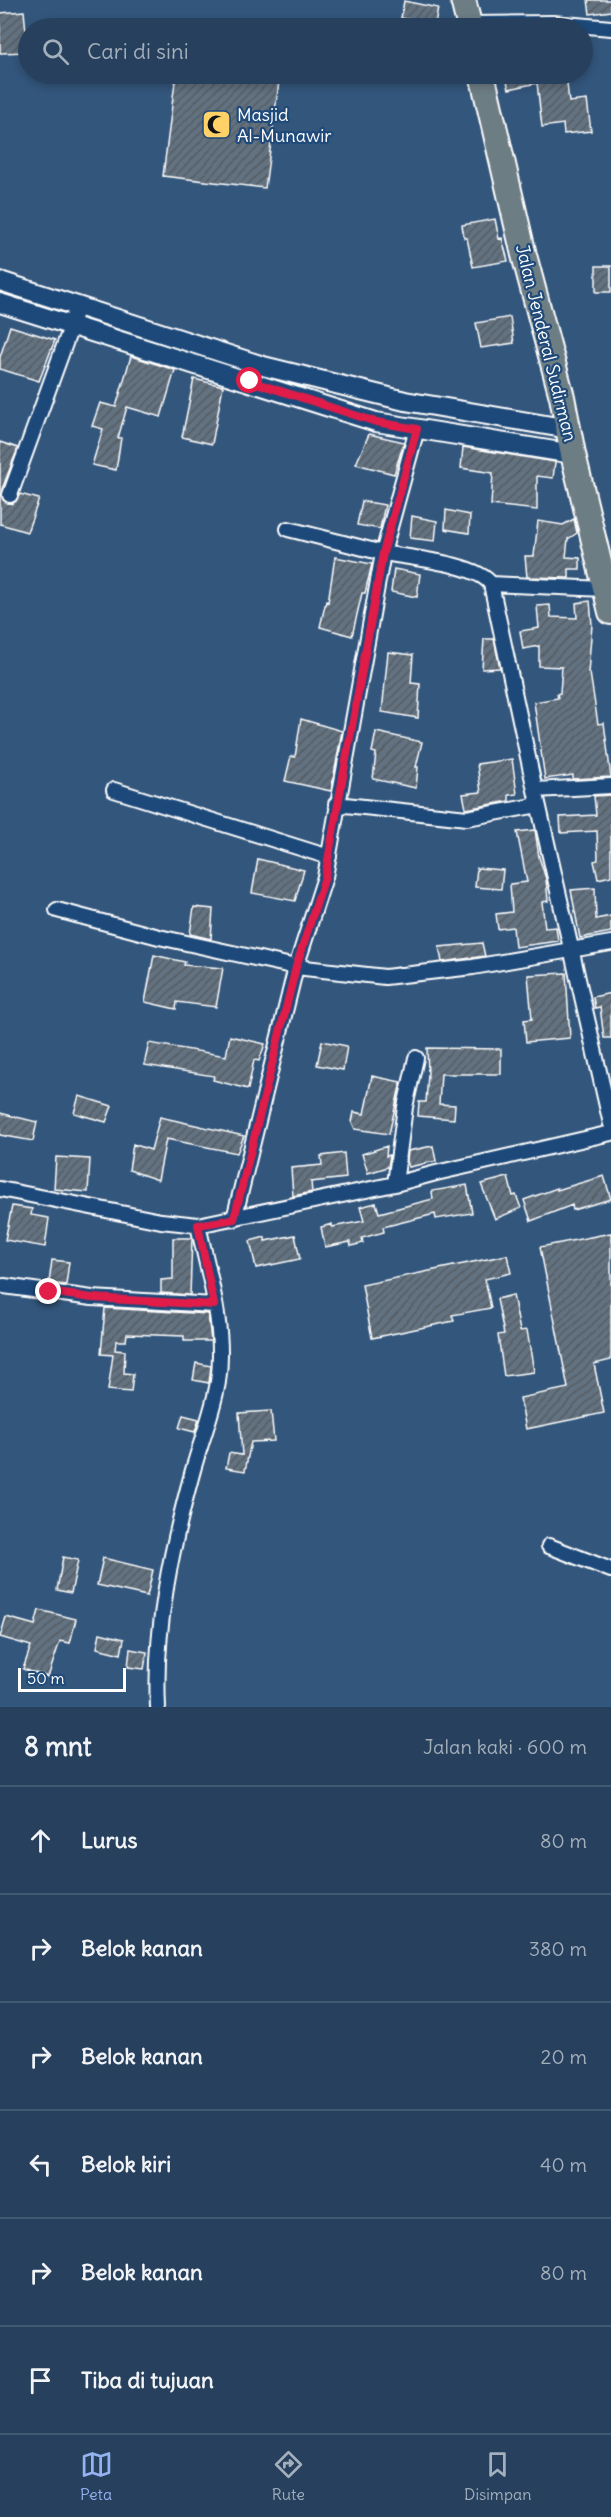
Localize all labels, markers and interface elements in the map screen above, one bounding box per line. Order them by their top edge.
search box [18,18,593,84]
icon: search [39,35,72,68]
text: Cari di sini [87,37,189,65]
place label: Masjid Al-Munawir [237,103,332,147]
mosque icon: Masjid Al-Munawir [200,109,232,141]
street label: Jalan Jenderal Sudirman [511,242,582,444]
route start [236,367,262,393]
route end [35,1278,61,1304]
scale bar [18,1665,126,1692]
text: 50 m [27,1668,65,1688]
text: 8 mnt [24,1730,92,1763]
text: Jalan kaki · 600 m [423,1734,587,1759]
icon: ahead [24,1824,57,1857]
text: Lurus [81,1826,137,1854]
text: 80 m [540,1828,587,1853]
icon: right [24,1932,57,1965]
text: Belok kanan [81,1934,203,1962]
text: 380 m [529,1936,587,1961]
icon: right [24,2040,57,2073]
text: Belok kanan [81,2042,203,2070]
text: 20 m [541,2044,587,2069]
icon: left [24,2148,57,2181]
text: Belok kiri [81,2150,171,2178]
text: 40 m [540,2152,587,2177]
icon: right [24,2256,57,2289]
text: Belok kanan [81,2258,203,2286]
text: 80 m [540,2260,587,2285]
icon: arrive [24,2364,57,2397]
text: Tiba di tujuan [81,2366,214,2394]
tab: Peta [80,2448,113,2504]
tab: Rute [272,2448,305,2504]
tab: Disimpan [464,2448,531,2504]

